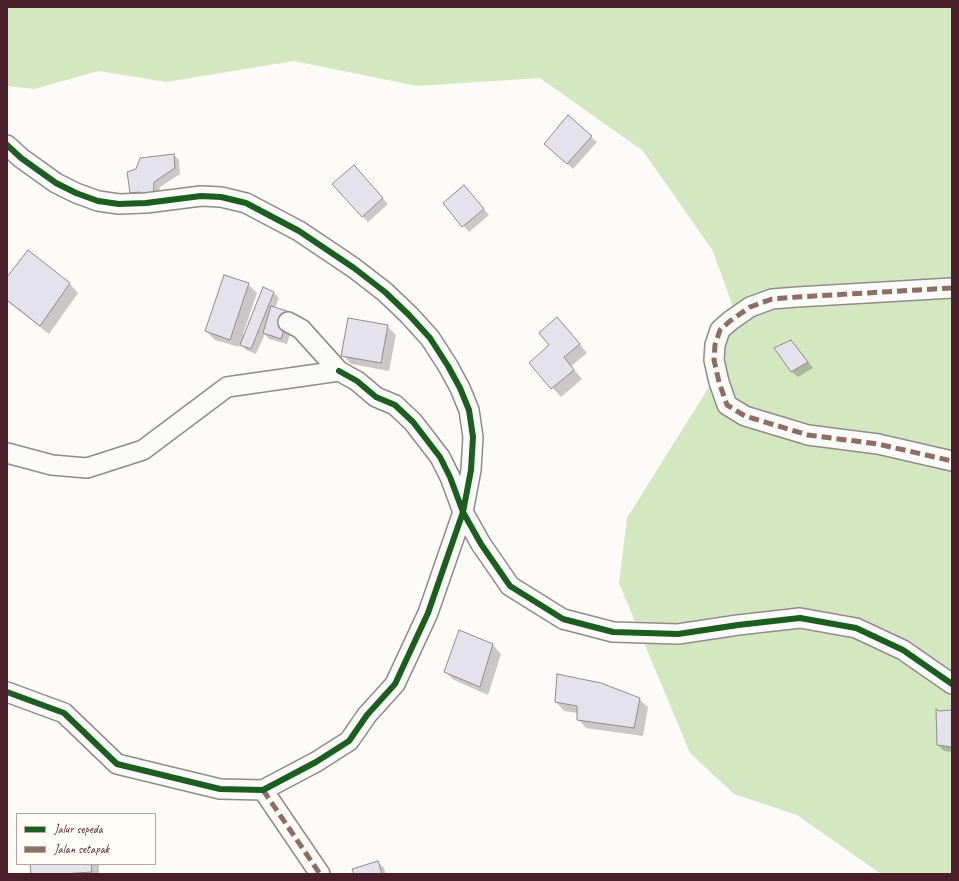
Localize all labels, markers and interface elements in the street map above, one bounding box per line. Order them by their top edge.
legend [16,813,156,865]
text: Jalur sepeda [54,821,102,837]
text: Jalan setapak [54,841,109,857]

